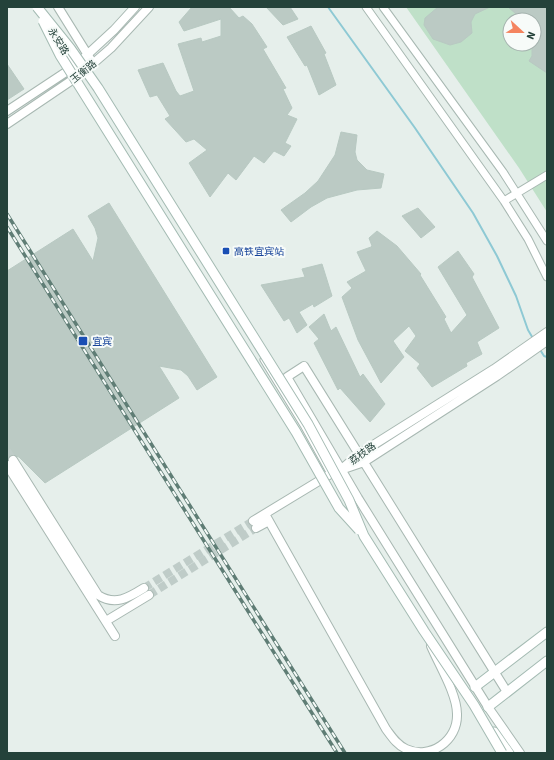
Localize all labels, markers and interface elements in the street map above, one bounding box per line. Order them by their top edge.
north arrow [502,12,542,52]
street label: 永安路 [44,25,72,58]
text: N [522,29,539,42]
street label: 玉衡路 [68,57,100,87]
place label: 高铁宜宾站 [234,245,284,259]
marker: 高铁宜宾站 [221,246,231,256]
marker: 宜宾 [77,335,89,347]
place label: 宜宾 [92,335,112,349]
street label: 荔枝路 [346,439,379,468]

